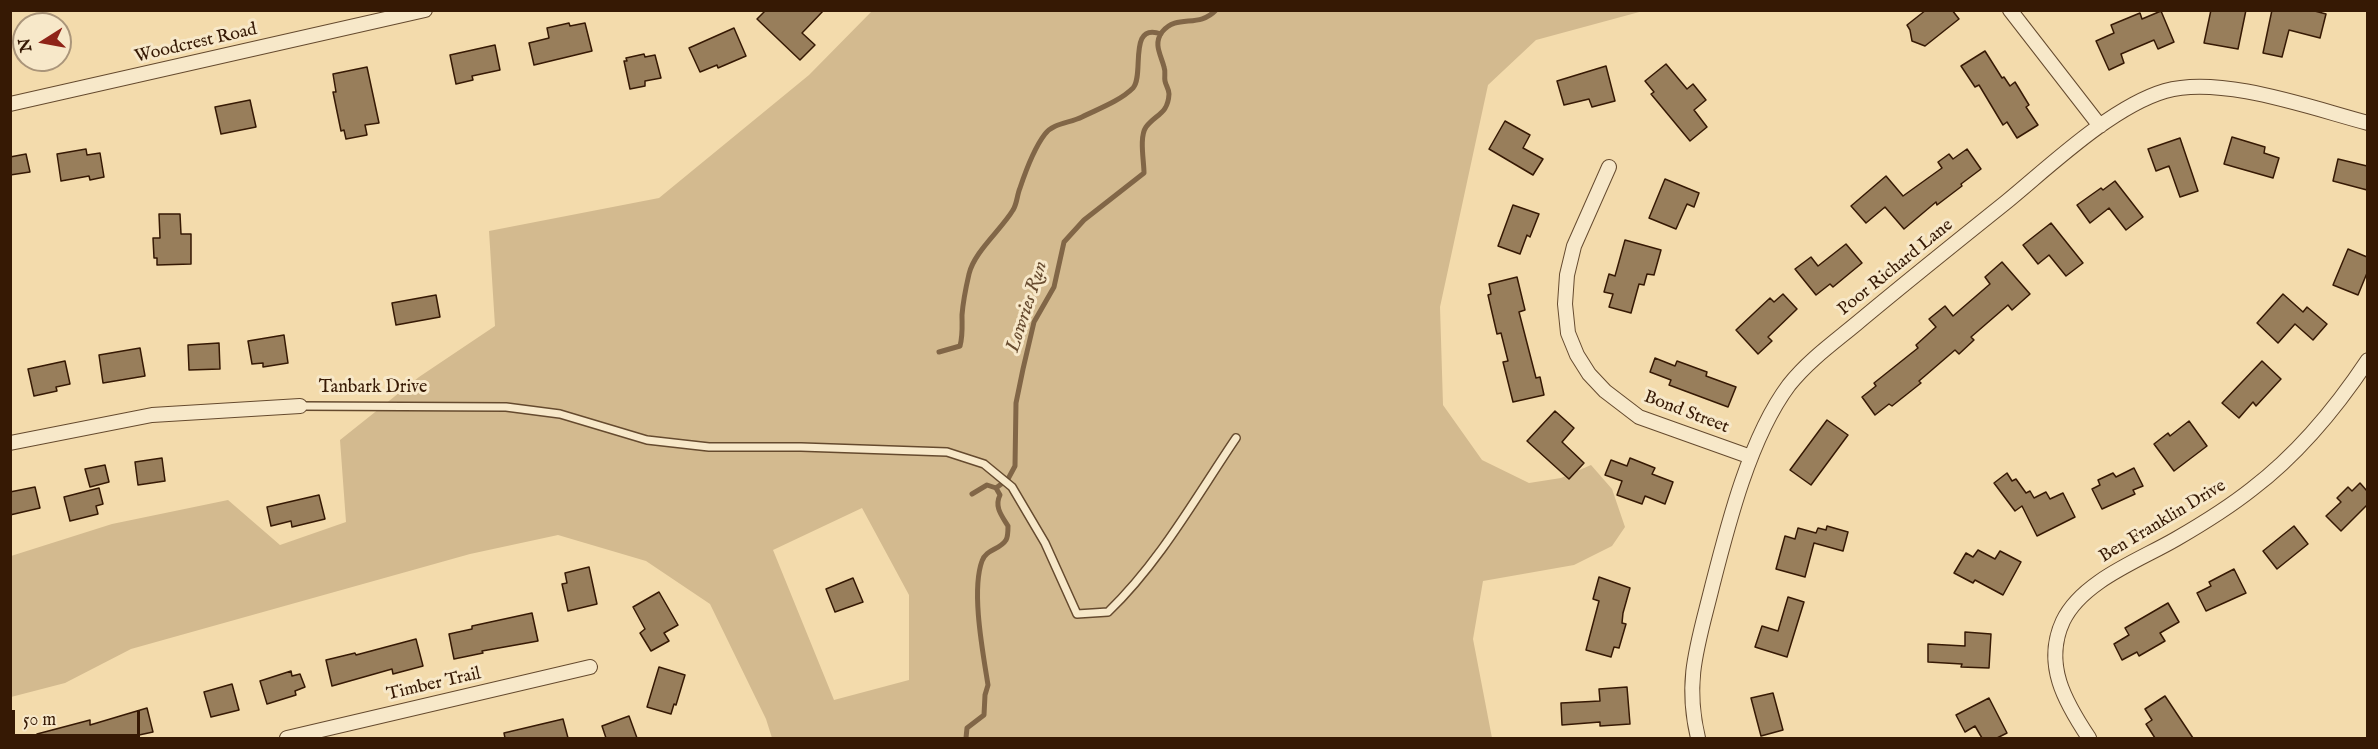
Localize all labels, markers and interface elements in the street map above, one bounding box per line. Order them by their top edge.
north arrow [12,12,72,72]
street label: Woodcrest Road [133,19,259,69]
text: N [15,36,37,54]
street label: Poor Richard Lane [1834,215,1958,321]
water label: Lowries Run [1002,258,1054,356]
street label: Tanbark Drive [319,377,427,399]
street label: Bond Street [1640,387,1732,439]
street label: Ben Franklin Drive [2096,476,2230,568]
street label: Timber Trail [385,664,483,706]
scale bar [15,698,142,736]
text: 50 m [23,709,56,732]

